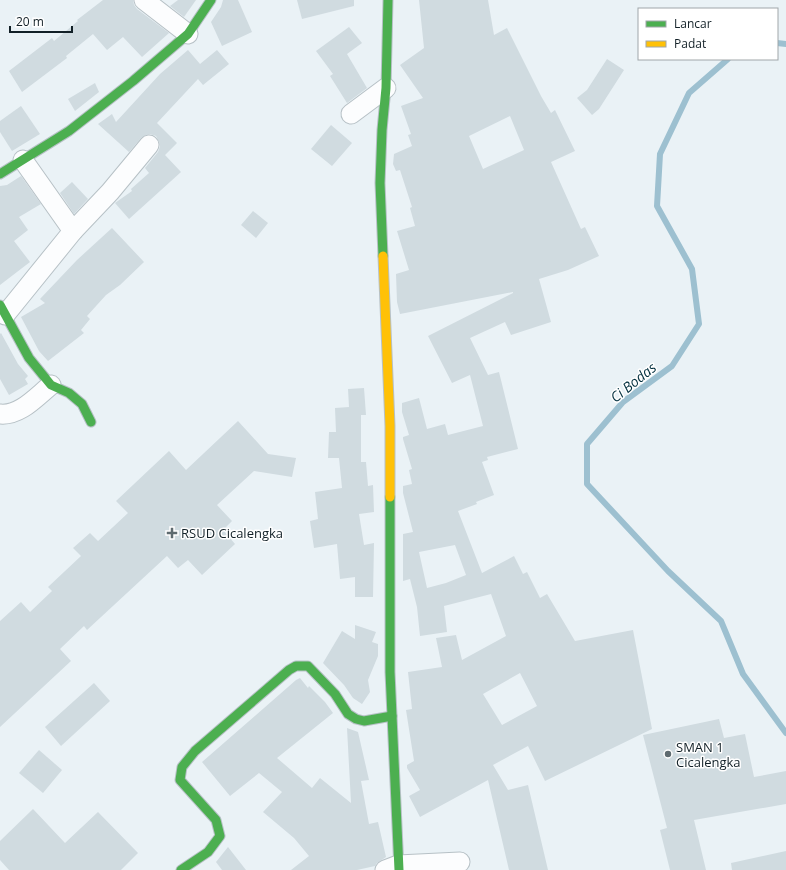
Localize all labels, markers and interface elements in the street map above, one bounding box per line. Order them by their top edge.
scale bar [10,8,72,34]
legend [638,8,778,60]
text: 20 m [16,13,44,30]
text: Lancar [674,15,712,32]
text: Padat [674,35,706,52]
water label: Ci Bodas [606,358,660,406]
place label: RSUD Cicalengka [181,524,283,542]
marker: RSUD Cicalengka [166,527,178,539]
place label: SMAN 1 Cicalengka [676,738,741,771]
marker: SMAN 1 Cicalengka [663,749,673,759]

